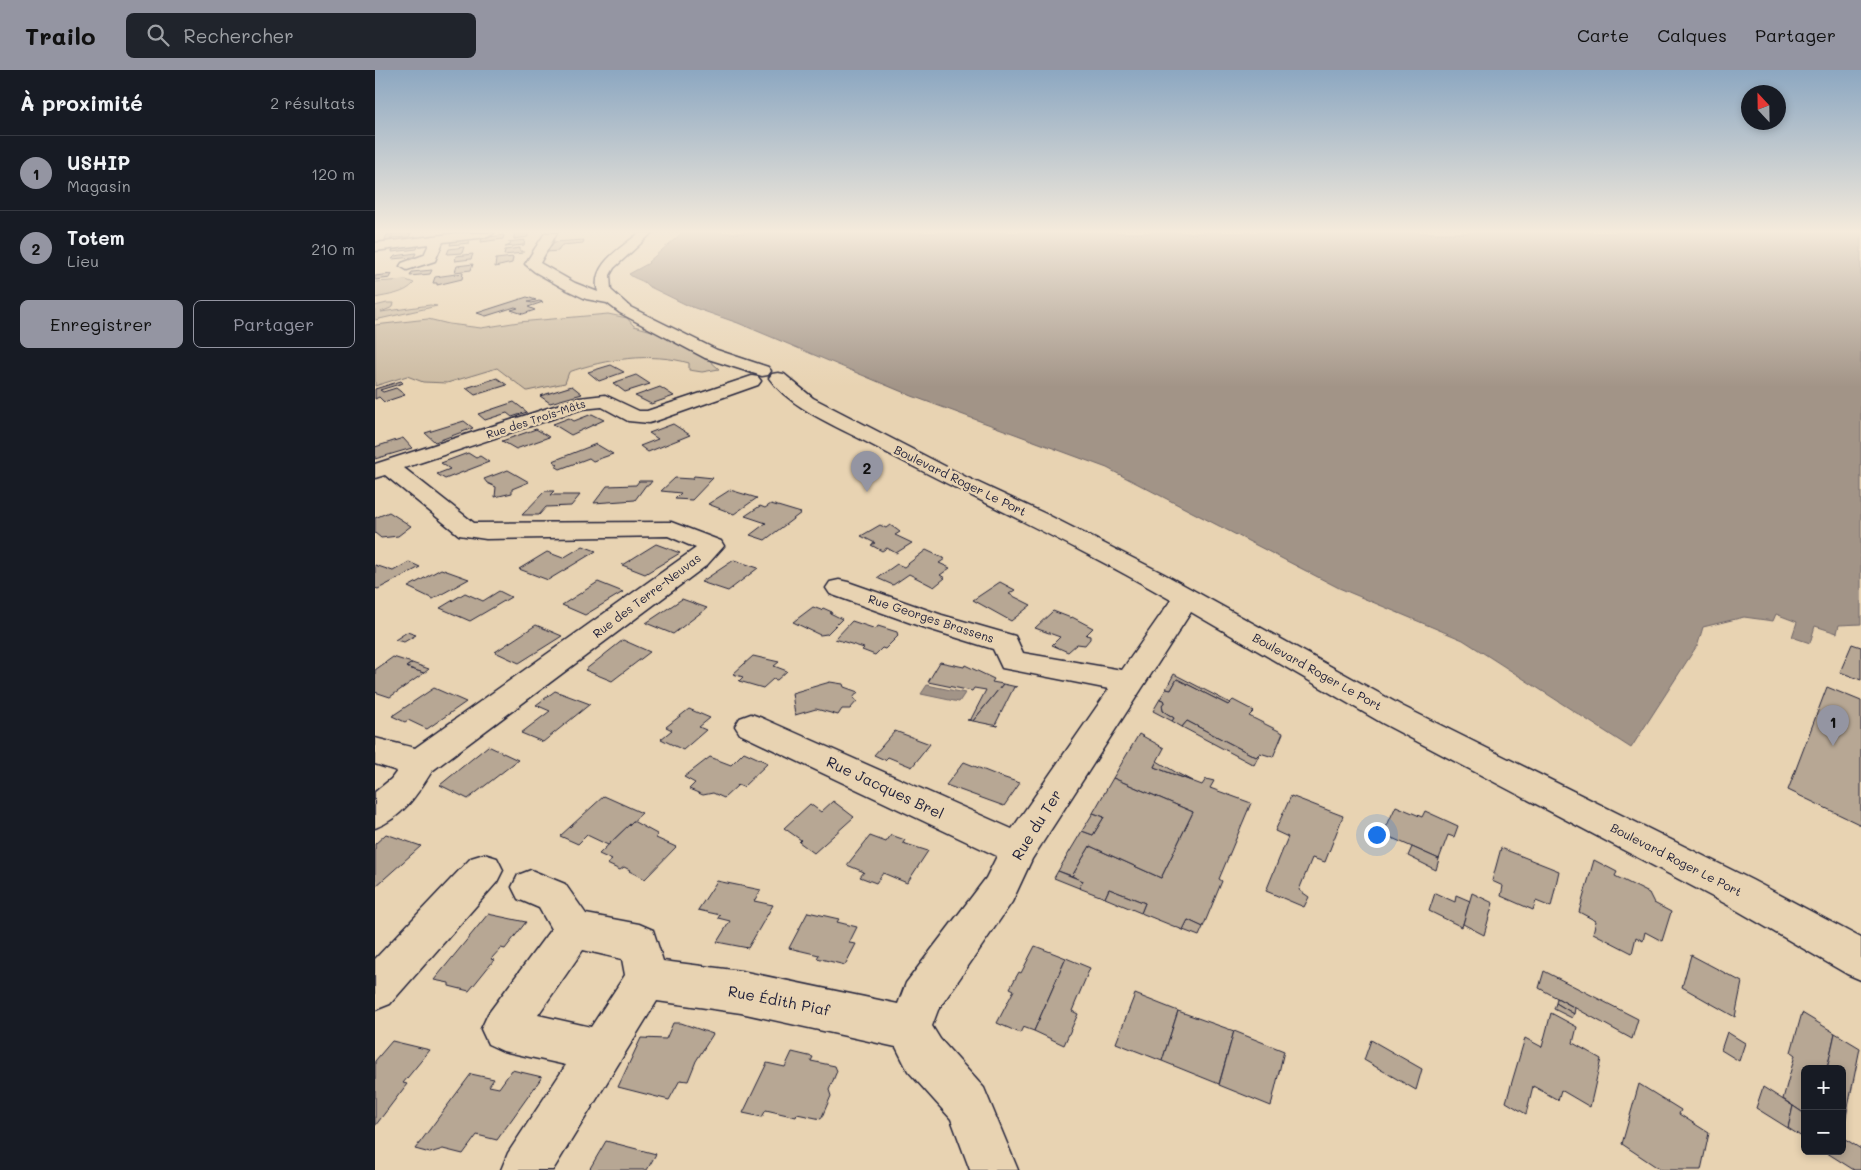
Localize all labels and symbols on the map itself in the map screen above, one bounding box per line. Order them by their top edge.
north arrow [1741,85,1786,130]
street label: Rue des Trois-Mâts [484,395,587,442]
street label: Boulevard Roger Le Port [892,441,1029,519]
pin: 2 [851,451,883,492]
street label: Rue des Terre-Neuvas [589,549,704,641]
street label: Rue Georges Brassens [866,590,997,646]
street label: Boulevard Roger Le Port [1250,629,1385,713]
pin: 1 [1817,705,1849,746]
street label: Rue Jacques Brel [823,751,947,823]
street label: Rue du Ter [1007,785,1066,864]
street label: Boulevard Roger Le Port [1608,819,1745,899]
your location [1364,822,1390,848]
street label: Rue Édith Piaf [727,980,833,1020]

